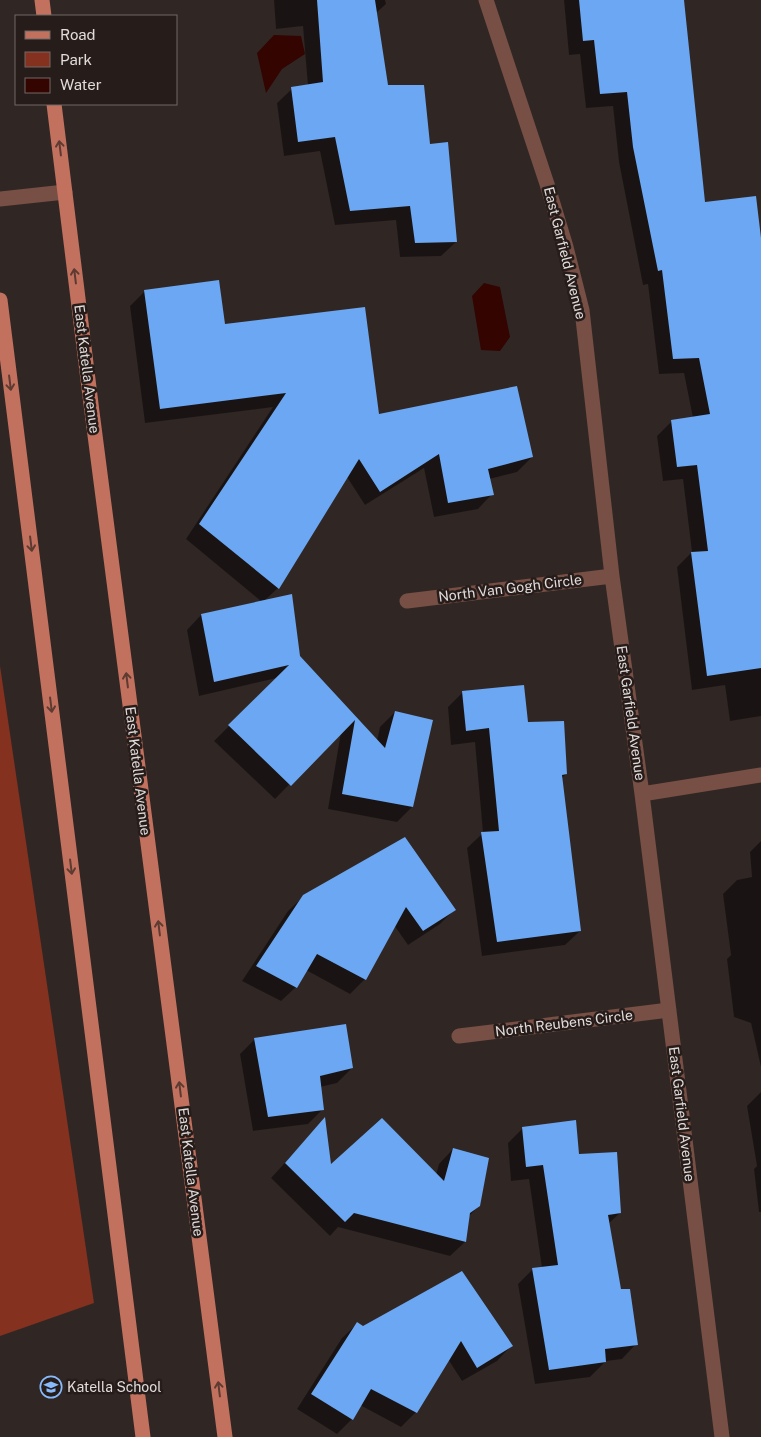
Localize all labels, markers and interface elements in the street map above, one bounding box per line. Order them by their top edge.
legend [15,15,178,105]
text: Road [60,26,96,43]
text: Park [60,51,92,68]
text: Water [60,76,102,93]
one-way arrow [55,140,65,156]
street label: East Garfield Avenue [541,185,589,321]
one-way arrow [70,269,80,285]
street label: East Katella Avenue [71,304,103,434]
one-way arrow [6,375,16,391]
one-way arrow [26,536,36,552]
street label: North Van Gogh Circle [437,571,583,605]
street label: East Garfield Avenue [614,645,648,782]
one-way arrow [121,672,131,688]
one-way arrow [46,697,56,713]
street label: East Katella Avenue [122,706,154,836]
one-way arrow [66,858,76,874]
one-way arrow [154,920,164,936]
street label: North Reubens Circle [494,1007,634,1039]
street label: East Garfield Avenue [666,1046,698,1183]
one-way arrow [175,1081,185,1097]
street label: East Katella Avenue [175,1107,207,1237]
school or university icon: Katella School [39,1375,63,1399]
place label: Katella School [67,1379,161,1395]
one-way arrow [214,1381,224,1397]

